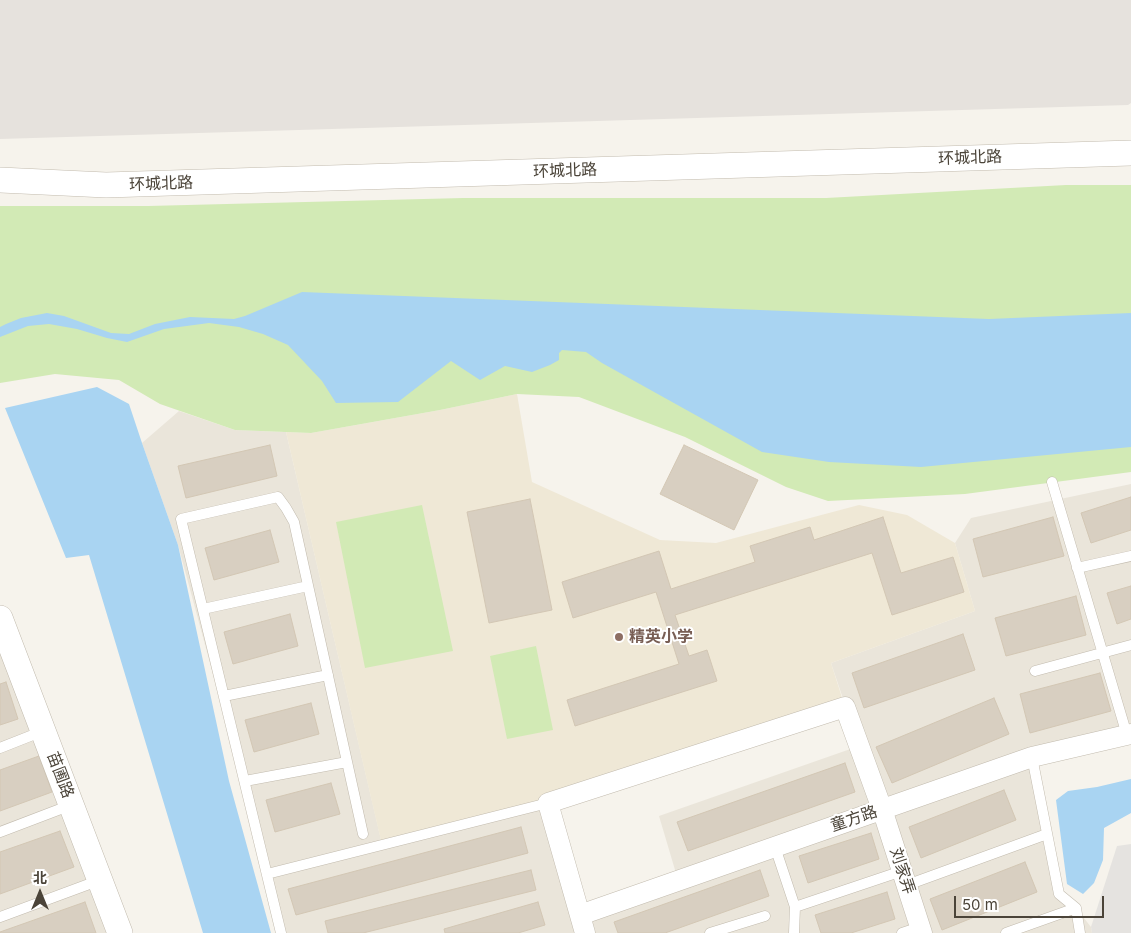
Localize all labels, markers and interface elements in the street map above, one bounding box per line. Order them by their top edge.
street label: 环城北路 [938,147,1002,169]
street label: 环城北路 [533,160,597,182]
street label: 环城北路 [129,173,193,195]
place label: 精英小学 [629,627,693,647]
marker: 精英小学 [613,631,625,643]
street label: 苗圃路 [42,749,78,801]
street label: 童方路 [828,802,880,836]
street label: 刘家弄 [885,845,919,897]
north arrow [15,868,65,918]
text: 北 [33,869,47,886]
scale bar [956,886,1106,918]
text: 50 m [962,895,998,914]

